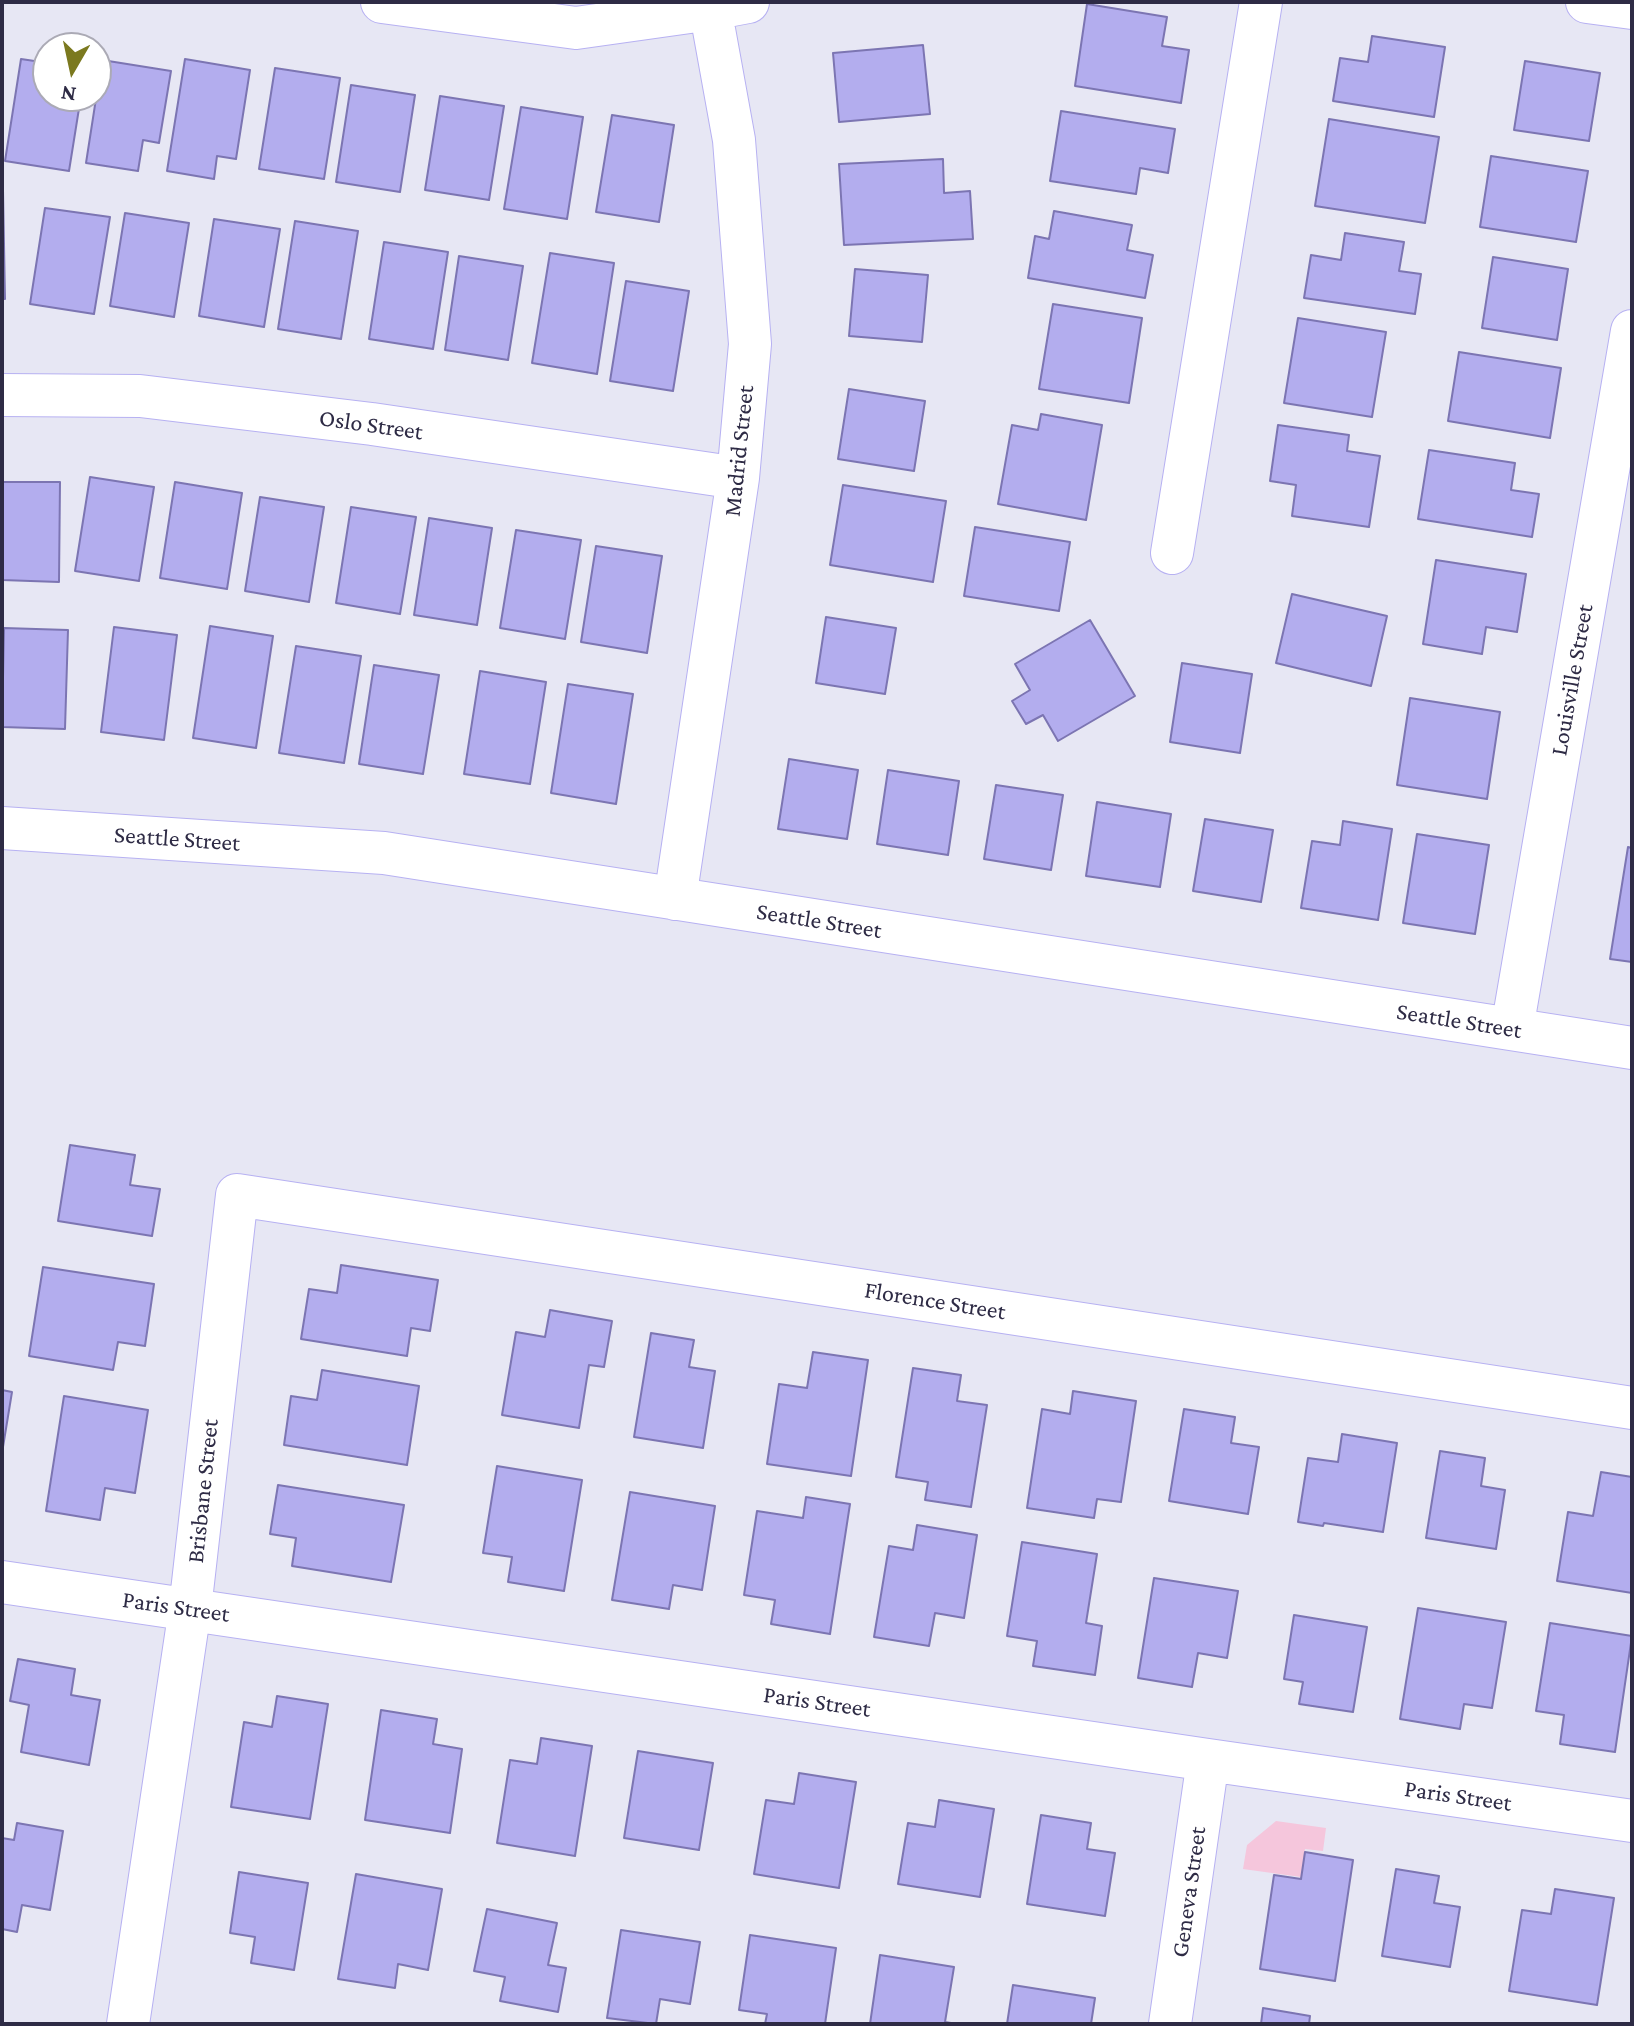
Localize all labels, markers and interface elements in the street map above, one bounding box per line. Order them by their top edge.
north arrow [32,32,112,112]
text: N [59,81,78,108]
street label: Madrid Street [718,384,760,518]
street label: Oslo Street [317,403,425,447]
street label: Louisville Street [1544,602,1600,758]
street label: Seattle Street [113,820,241,858]
street label: Seattle Street [754,897,884,945]
street label: Seattle Street [1394,997,1524,1045]
street label: Florence Street [862,1276,1008,1326]
street label: Brisbane Street [181,1417,225,1565]
street label: Paris Street [121,1585,231,1629]
street label: Paris Street [762,1680,872,1724]
street label: Paris Street [1403,1774,1513,1818]
street label: Geneva Street [1166,1825,1212,1959]

